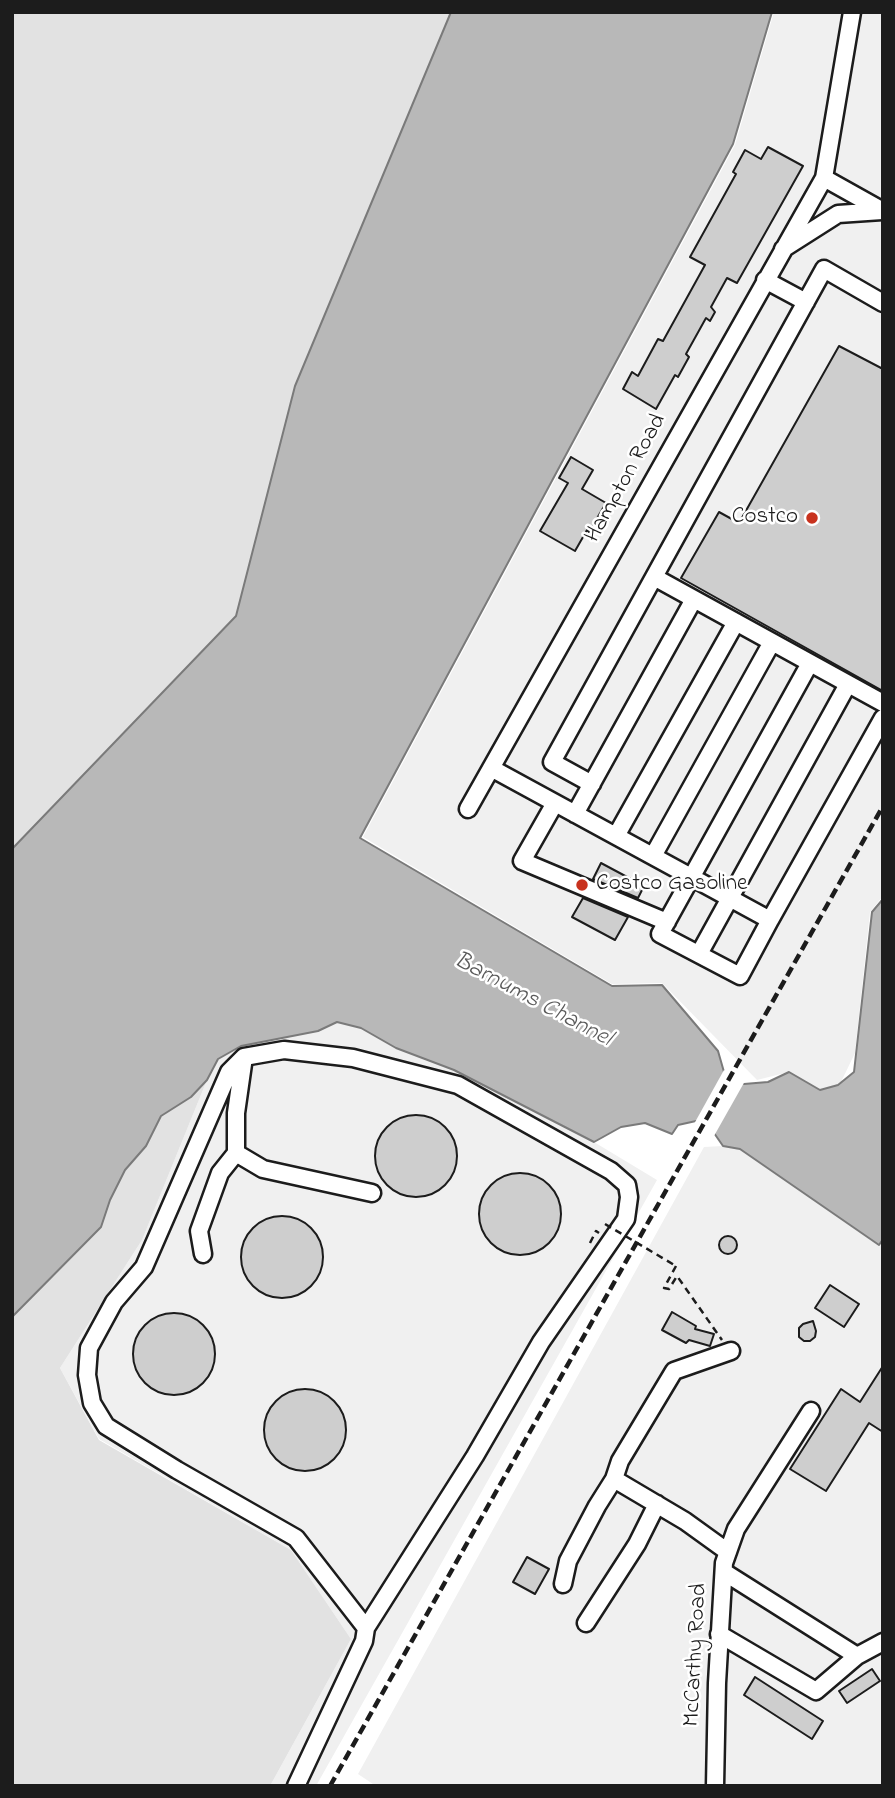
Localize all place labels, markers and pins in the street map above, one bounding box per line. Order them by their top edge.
place label: Costco [732,504,798,532]
marker: Costco [804,510,820,526]
place label: Costco Gasoline [596,871,747,899]
marker: Costco Gasoline [574,877,590,893]

